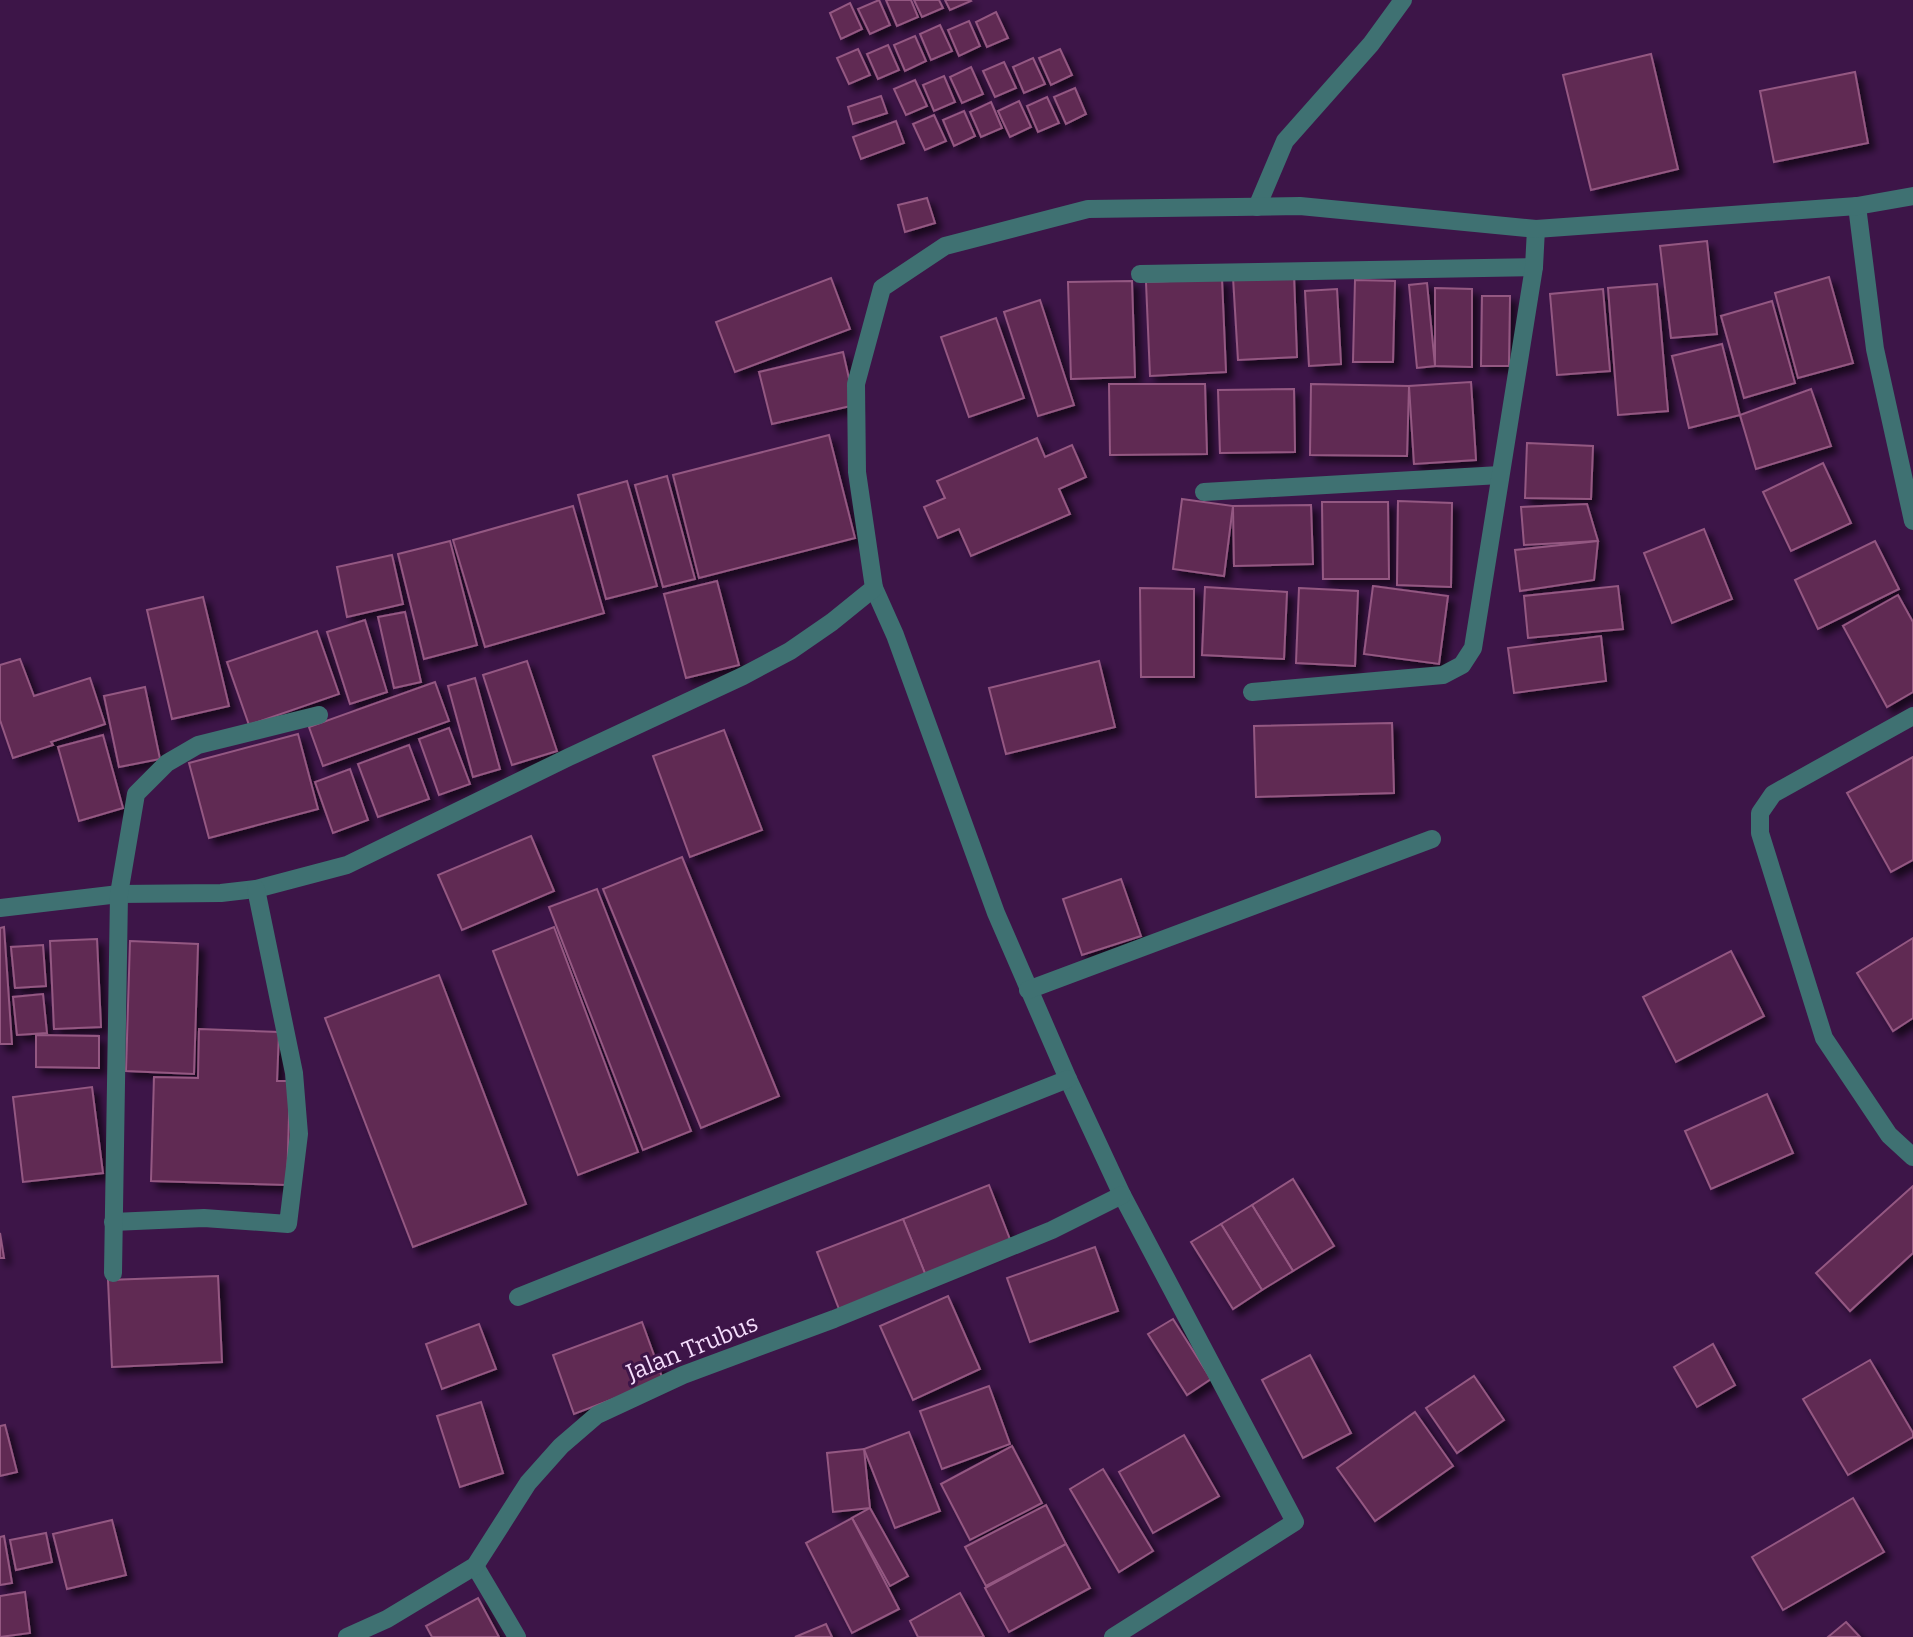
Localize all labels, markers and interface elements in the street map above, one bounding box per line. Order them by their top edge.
street label: Jalan Trubus [621,1309,762,1387]

